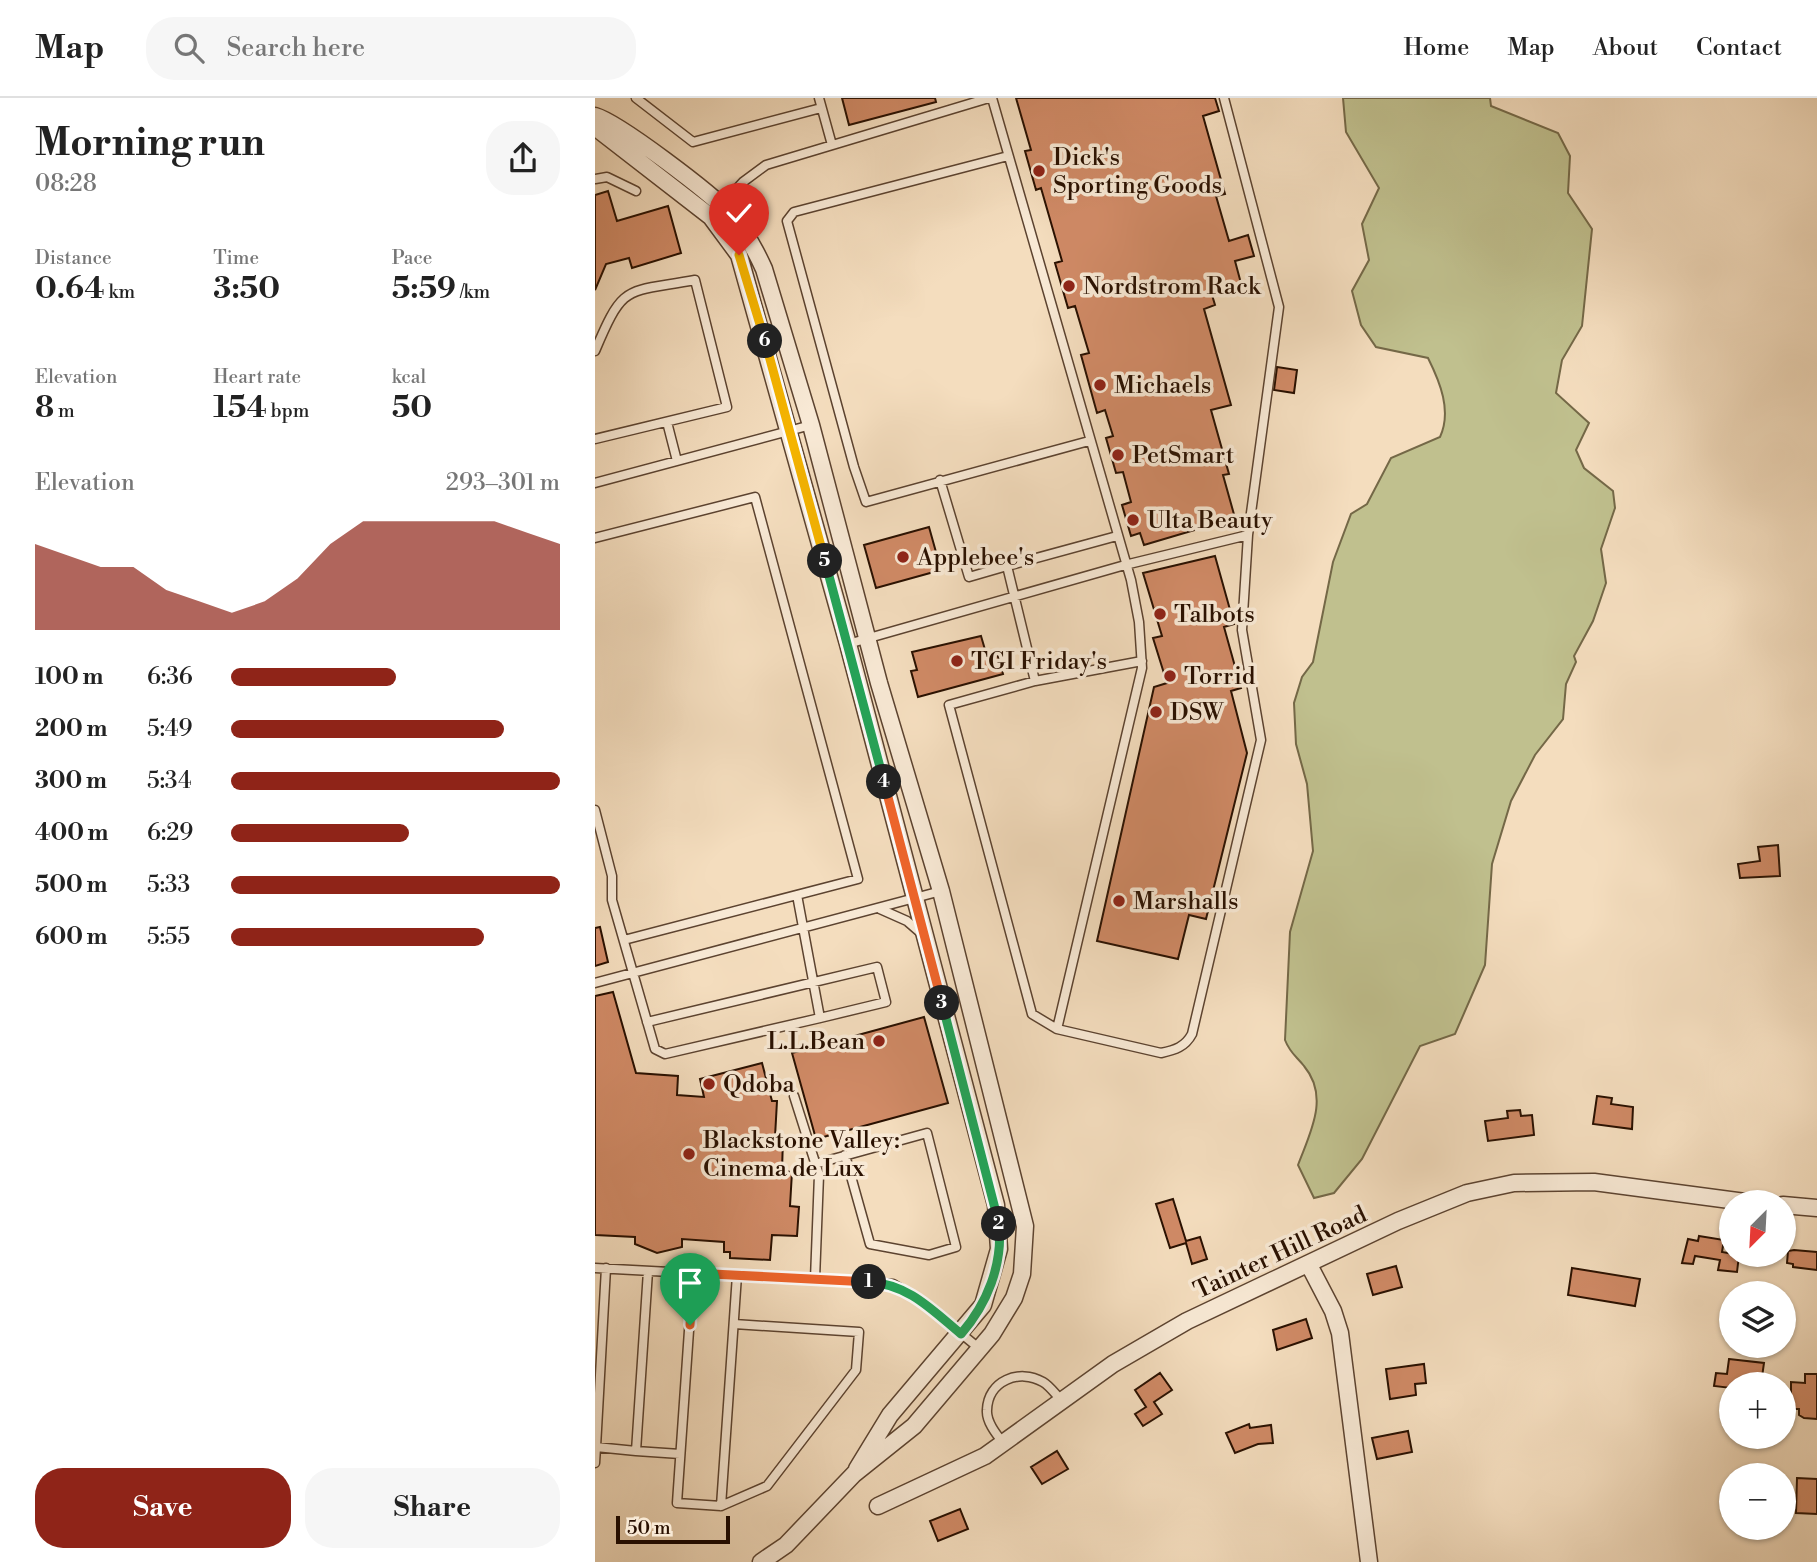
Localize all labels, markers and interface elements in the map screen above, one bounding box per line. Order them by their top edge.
search box [146,17,636,80]
text: Map [35,28,104,69]
icon: search [170,29,208,67]
text: Search here [226,32,365,64]
text: Home [1404,33,1469,63]
text: Map [1507,33,1555,63]
text: About [1593,33,1658,63]
text: Contact [1696,33,1782,63]
text: Morning run [35,120,265,167]
button: share [486,121,560,195]
place label: Dick's Sporting Goods [1053,143,1222,201]
marker: Dick's Sporting Goods [1031,163,1047,179]
text: 08:28 [35,170,97,198]
pin [709,183,769,255]
icon: check [720,194,758,232]
text: Distance [35,246,112,270]
text: Time [213,246,259,270]
text: Pace [392,246,432,270]
text: 0.64 [35,270,105,308]
text: 3:50 [213,270,280,308]
text: 5:59 [392,270,456,308]
place label: Nordstrom Rack [1083,272,1262,302]
marker: Nordstrom Rack [1061,278,1077,294]
text: km [105,280,135,304]
text: /km [456,280,490,304]
pin: 6 [747,324,783,358]
text: 6 [759,328,770,352]
text: Elevation [35,365,117,389]
text: Heart rate [213,365,301,389]
text: kcal [392,365,426,389]
place label: Michaels [1114,371,1211,401]
marker: Michaels [1092,377,1108,393]
text: 8 [35,389,54,427]
text: 154 [213,389,267,427]
text: 50 [392,389,432,427]
text: m [54,399,75,423]
text: bpm [267,399,309,423]
place label: PetSmart [1132,441,1235,471]
marker: PetSmart [1110,447,1126,463]
text: Elevation [35,469,135,497]
text: 293–301 m [446,469,560,497]
place label: Ulta Beauty [1147,506,1273,536]
marker: Ulta Beauty [1125,512,1141,528]
place label: Applebee's [916,543,1034,573]
pin: 5 [807,544,842,578]
text: 5 [819,548,830,572]
marker: Applebee's [895,549,911,565]
place label: Talbots [1174,600,1255,630]
marker: Talbots [1152,606,1168,622]
place label: TGI Friday's [971,647,1107,677]
marker: TGI Friday's [949,653,965,669]
place label: Torrid [1184,662,1256,692]
text: 100 m [35,663,103,691]
text: 6:36 [147,663,193,691]
marker: Torrid [1162,668,1178,684]
place label: DSW [1170,698,1225,728]
marker: DSW [1148,704,1164,720]
text: 200 m [35,715,107,743]
text: 5:49 [147,715,193,743]
pin: 4 [867,764,901,800]
text: 300 m [35,767,107,795]
text: 5:34 [147,767,192,795]
text: 4 [877,769,890,793]
text: 400 m [35,819,108,847]
text: 6:29 [147,819,193,847]
text: 500 m [35,871,107,899]
text: 5:33 [147,871,190,899]
place label: Marshalls [1133,887,1238,917]
marker: Marshalls [1111,893,1127,909]
text: 600 m [35,923,108,951]
text: 5:55 [147,923,190,951]
pin: 3 [925,986,959,1020]
text: 3 [936,990,947,1014]
place label: L.L.Bean [767,1027,865,1057]
marker: L.L.Bean [871,1033,887,1049]
place label: Qdoba [723,1070,796,1100]
marker: Qdoba [701,1076,717,1092]
place label: Blackstone Valley: Cinema de Lux [702,1126,900,1184]
marker: Blackstone Valley: Cinema de Lux [681,1146,697,1162]
north arrow [1719,1190,1795,1267]
map controls [1719,1190,1796,1540]
street label: Tainter Hill Road [1189,1200,1372,1306]
pin: 2 [981,1206,1017,1242]
text: 2 [993,1211,1004,1235]
pin [660,1253,720,1325]
icon: arrive [671,1264,709,1302]
pin: 1 [851,1264,887,1300]
text: 1 [864,1269,873,1293]
button: layers [1719,1281,1796,1358]
button: + [1719,1372,1796,1449]
button: − [1719,1463,1796,1540]
button: Save [35,1468,291,1548]
button: Share [305,1468,560,1548]
scale bar [616,1513,730,1545]
text: 50 m [627,1516,671,1540]

